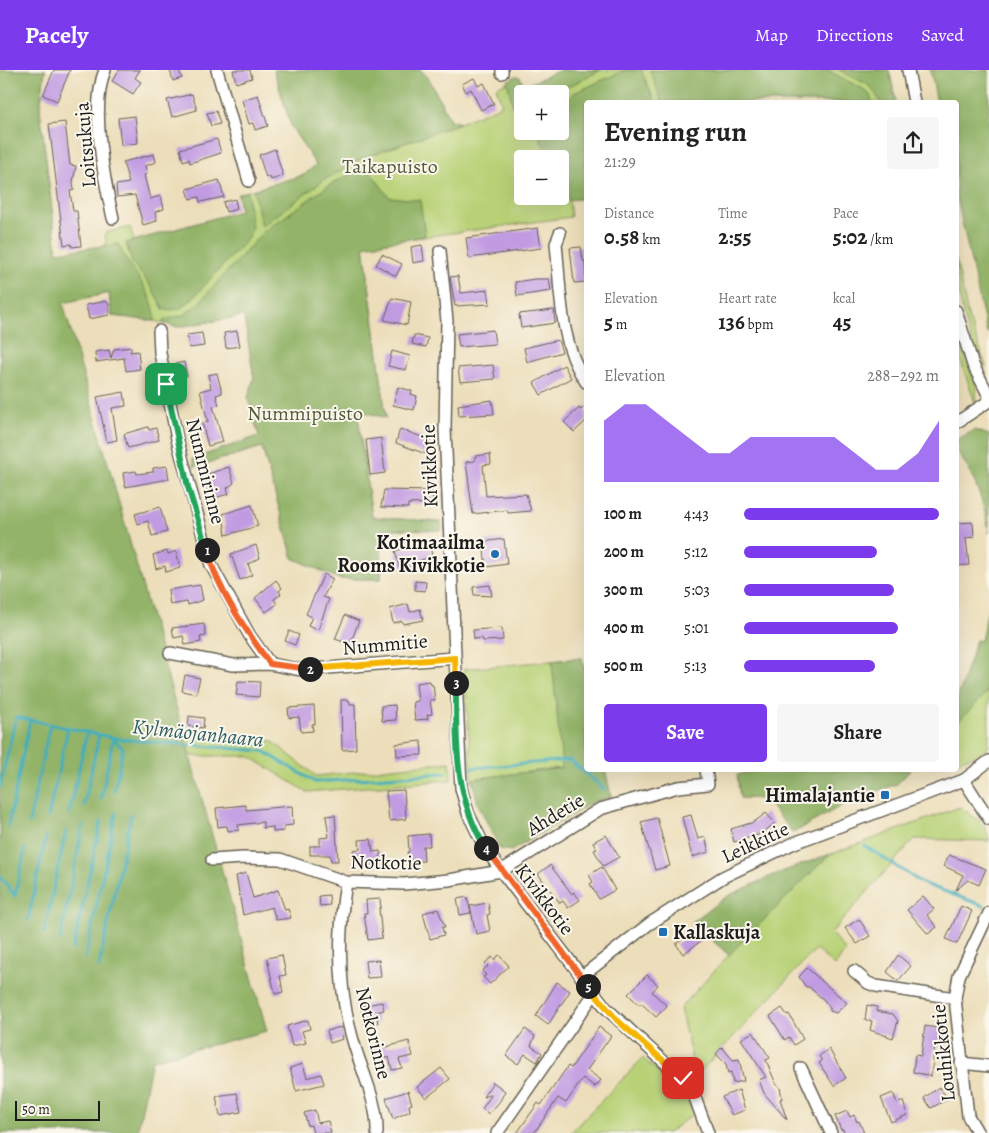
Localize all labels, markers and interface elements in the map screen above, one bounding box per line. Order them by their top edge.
text: Pacely [25,19,88,51]
text: Map [755,23,788,47]
text: Directions [816,23,893,47]
text: Saved [921,23,964,47]
map controls [514,85,569,205]
button: + [514,85,569,140]
street label: Loitsukuja [68,100,103,189]
text: Evening run [604,113,747,151]
button: share [887,117,939,169]
button: − [514,150,569,205]
text: 21:29 [604,151,636,173]
park label: Taikapuisto [342,153,438,180]
text: Distance [604,204,654,223]
text: Time [718,204,747,223]
text: Pace [833,204,859,223]
text: 0.58 [604,223,639,251]
text: 2:55 [718,223,751,251]
text: 5:02 [833,223,867,251]
text: km [639,230,661,249]
text: /km [867,230,893,249]
text: Elevation [604,289,658,308]
text: Heart rate [718,289,777,308]
text: kcal [833,289,855,308]
text: 5 [604,308,613,336]
text: 136 [718,308,745,336]
text: 45 [833,308,852,336]
text: m [613,315,627,334]
text: bpm [745,315,774,334]
pin [145,363,187,405]
text: Elevation [604,365,665,387]
text: 288–292 m [867,365,939,387]
icon: arrive [152,370,180,398]
park label: Nummipuisto [247,400,363,427]
street label: Nummirinne [179,415,232,527]
street label: Kivikkotie [415,424,444,508]
text: 100 m [604,503,642,525]
text: 4:43 [684,503,709,525]
place label: Kotimaailma Rooms Kivikkotie [337,529,485,579]
pin: 1 [194,538,220,562]
text: 1 [205,541,210,560]
text: 200 m [604,541,644,563]
text: 5:12 [684,541,708,563]
marker: Kotimaailma Rooms Kivikkotie [489,548,501,560]
text: 300 m [604,579,643,601]
text: 5:03 [684,579,710,601]
text: 400 m [604,617,644,639]
text: 5:01 [684,617,709,639]
street label: Nummitie [341,627,429,662]
text: 500 m [604,655,643,677]
text: 5:13 [684,655,707,677]
pin: 2 [298,656,322,682]
text: 2 [307,660,314,679]
pin: 3 [444,670,468,696]
text: 3 [453,674,460,693]
button: Save [604,704,767,762]
button: Share [777,704,939,762]
water label: Kylmäojanhaara [131,712,265,754]
place label: Himalajantie [765,782,875,809]
street label: Ahdetie [521,787,589,843]
marker: Himalajantie [879,789,891,801]
street label: Leikkitie [717,815,793,870]
pin: 4 [474,836,498,860]
text: 4 [483,839,490,858]
street label: Notkotie [350,848,422,877]
street label: Kivikkotie [509,858,580,941]
place label: Kallaskuja [673,919,761,946]
marker: Kallaskuja [657,926,669,938]
pin: 5 [576,974,600,998]
text: 5 [586,977,591,996]
street label: Notkorinne [349,984,398,1082]
street label: Louhikkotie [925,1003,962,1103]
pin [662,1057,704,1099]
icon: check [669,1064,697,1092]
scale bar [15,1098,100,1121]
text: 50 m [22,1100,50,1119]

